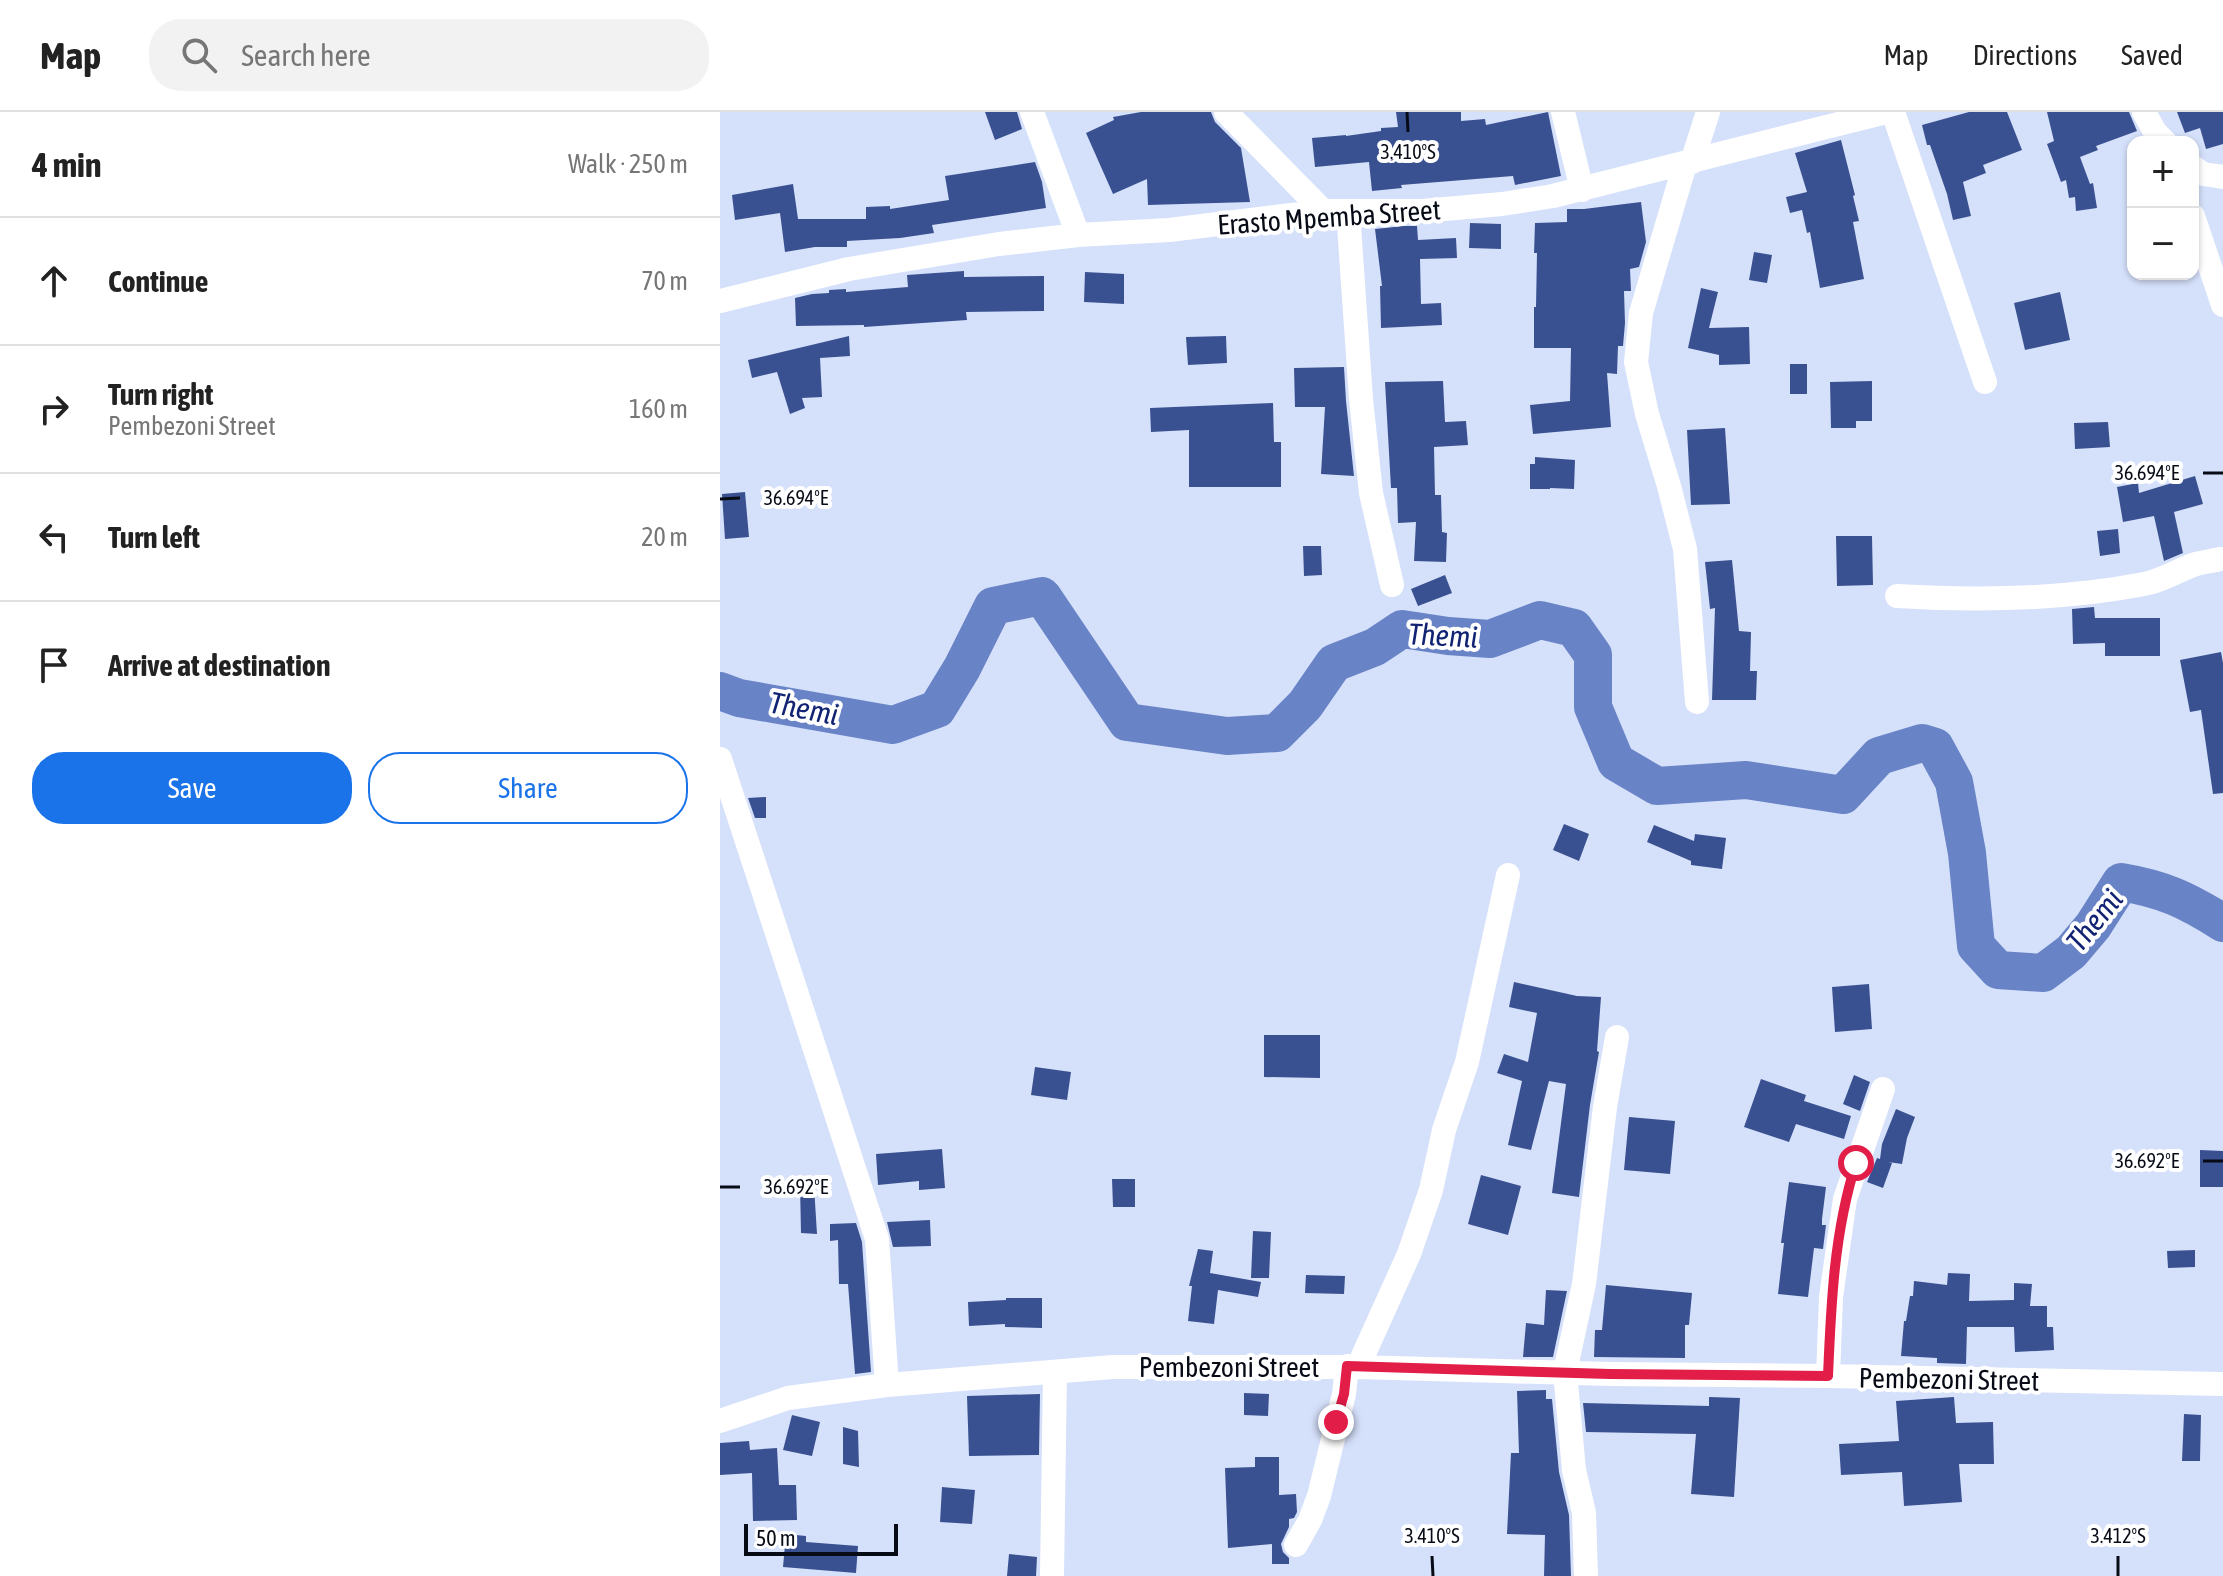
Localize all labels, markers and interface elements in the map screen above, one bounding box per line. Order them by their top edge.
search box [149,19,709,91]
icon: search [177,33,221,77]
text: Map [40,34,101,77]
text: Search here [241,38,371,72]
text: Map [1884,39,1929,71]
text: Directions [1973,39,2077,71]
text: Saved [2121,39,2183,71]
map controls [2127,136,2199,280]
button: + [2127,136,2199,208]
text: 3.410°S [1380,140,1436,163]
text: 4 min [32,145,101,184]
text: Walk · 250 m [568,149,688,179]
street label: Erasto Mpemba Street [1216,193,1442,241]
button: − [2127,208,2199,280]
icon: ahead [32,259,76,303]
text: Continue [108,264,208,298]
text: 70 m [641,266,688,296]
text: Turn right [108,377,214,411]
icon: right [32,387,76,431]
text: 160 m [629,394,688,424]
text: Pembezoni Street [108,411,276,441]
text: 36.694°E [2115,461,2180,484]
text: 36.694°E [764,486,829,509]
icon: left [32,515,76,559]
text: Turn left [108,520,200,554]
text: 20 m [641,522,688,552]
water label: Themi [1408,616,1479,654]
icon: arrive [32,643,76,687]
text: Arrive at destination [108,648,330,682]
water label: Themi [767,685,841,731]
button: Save [32,752,352,824]
button: Share [368,752,688,824]
water label: Themi [2059,882,2129,958]
route start [1838,1145,1874,1181]
text: 36.692°E [2115,1149,2180,1172]
text: 36.692°E [764,1175,829,1198]
street label: Pembezoni Street [1139,1351,1319,1383]
street label: Pembezoni Street [1858,1361,2040,1397]
route end [1318,1404,1354,1440]
scale bar [744,1520,898,1556]
text: 3.410°S [1404,1524,1460,1547]
text: 3.412°S [2090,1524,2146,1547]
text: 50 m [756,1525,796,1551]

